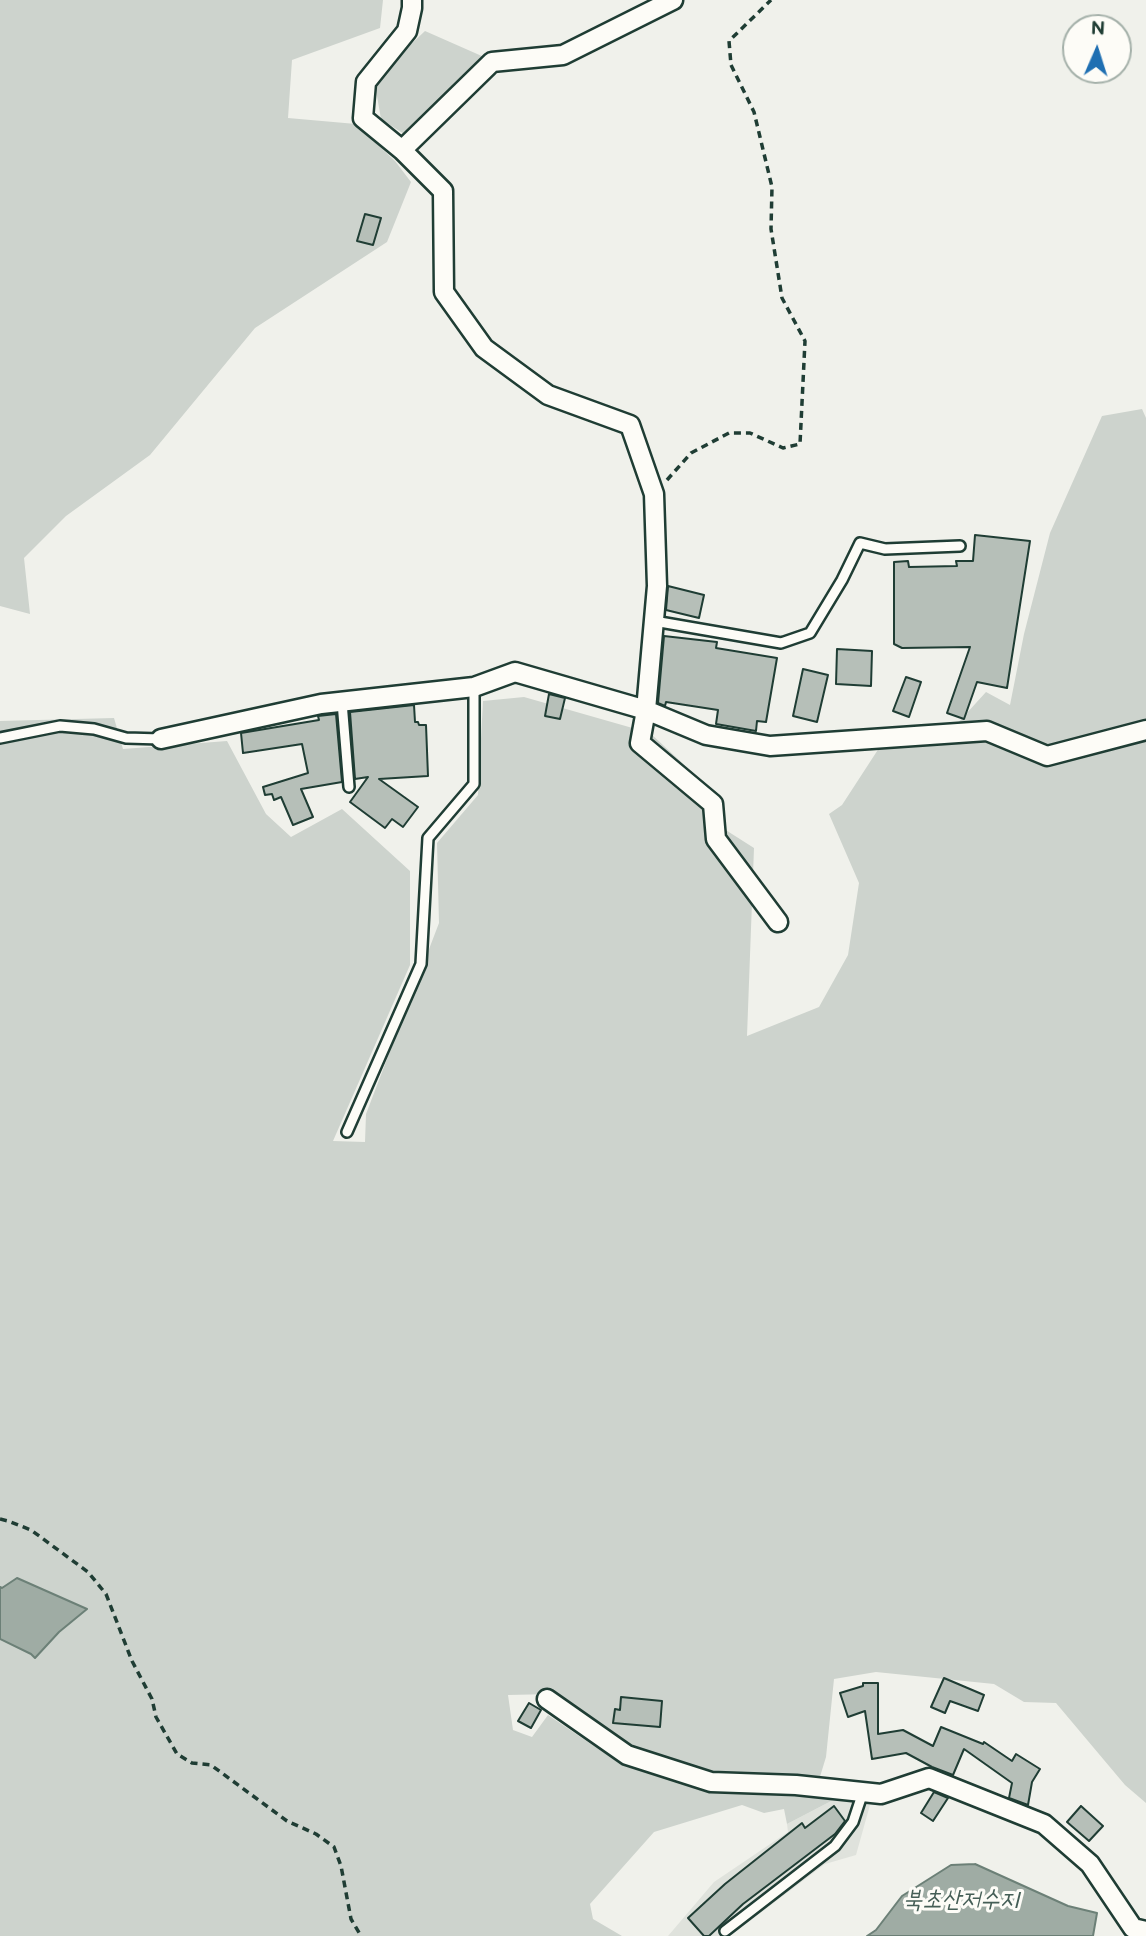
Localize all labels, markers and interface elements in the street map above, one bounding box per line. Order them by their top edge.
north arrow [1062,14,1132,84]
text: N [1090,18,1106,41]
water label: 북초산저수지 [903,1887,1019,1915]

